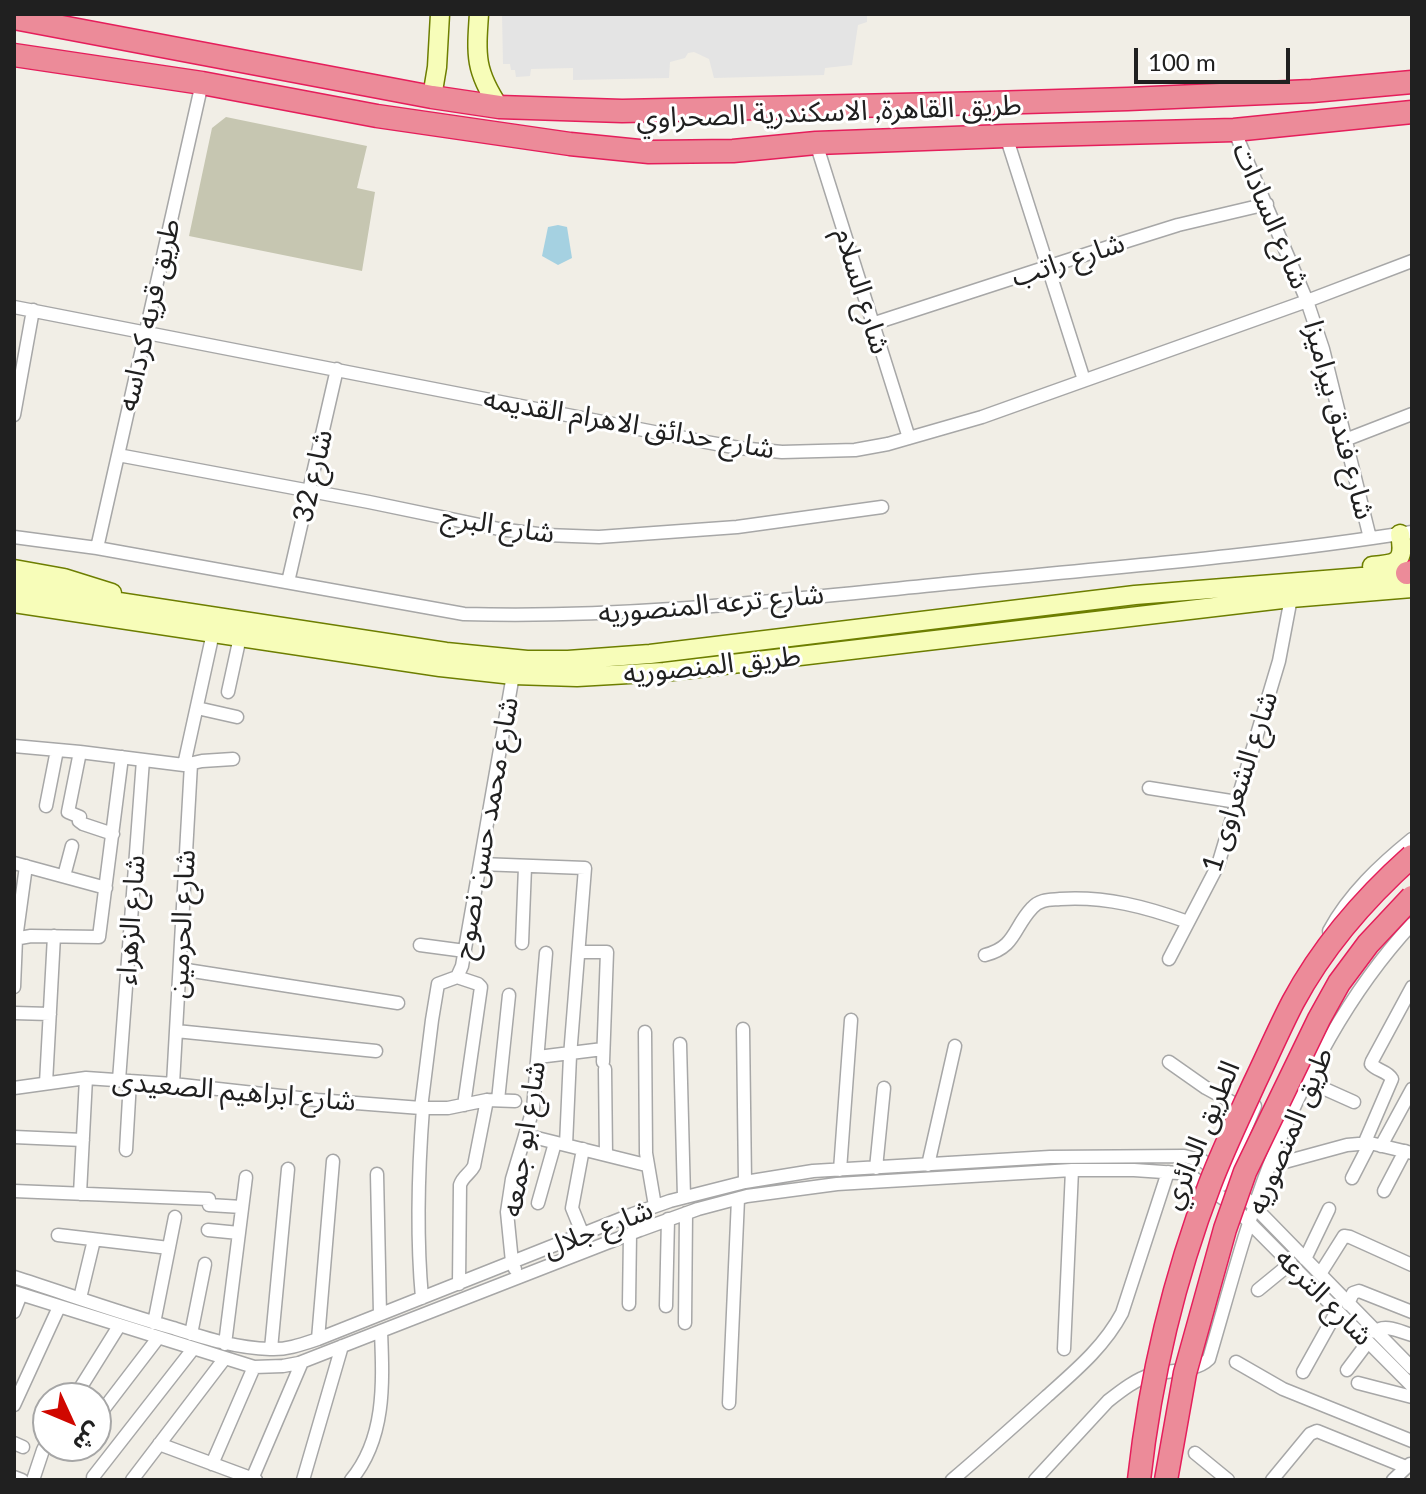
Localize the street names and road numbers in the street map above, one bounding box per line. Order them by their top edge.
street label: طريق القاهرة, الاسكندرية الصحراوي [636,88,1022,136]
street label: شارع السادات [1225,138,1317,294]
street label: طريق قريه كرداسه [111,215,187,415]
street label: شارع السلام [827,224,897,358]
street label: شارع راتب [1007,226,1129,294]
street label: شارع فندق بيراميزا [1296,317,1382,523]
street label: شارع حدائق الاهرام القديمه [481,382,777,466]
street label: شارع 32 [286,426,340,526]
street label: شارع البرج [439,499,557,551]
street label: شارع ترعه المنصوريه [597,577,825,631]
street label: طريق المنصوريه [622,639,802,691]
street label: شارع الشعراوى 1 [1195,687,1285,877]
street label: شارع محمد حسن نصوح [446,694,526,962]
street label: شارع الحرمين [161,849,203,999]
street label: شارع الزهراء [110,854,152,986]
street label: طريق المنصوريه [1240,1042,1340,1220]
street label: الطريق الدائري [1155,1056,1247,1214]
street label: شارع ابو جمعه [495,1059,553,1219]
street label: شارع ابراهيم الصعيدى [111,1064,357,1118]
street label: شارع جلال [539,1193,657,1265]
street label: شارع الترعه [1268,1241,1380,1353]

